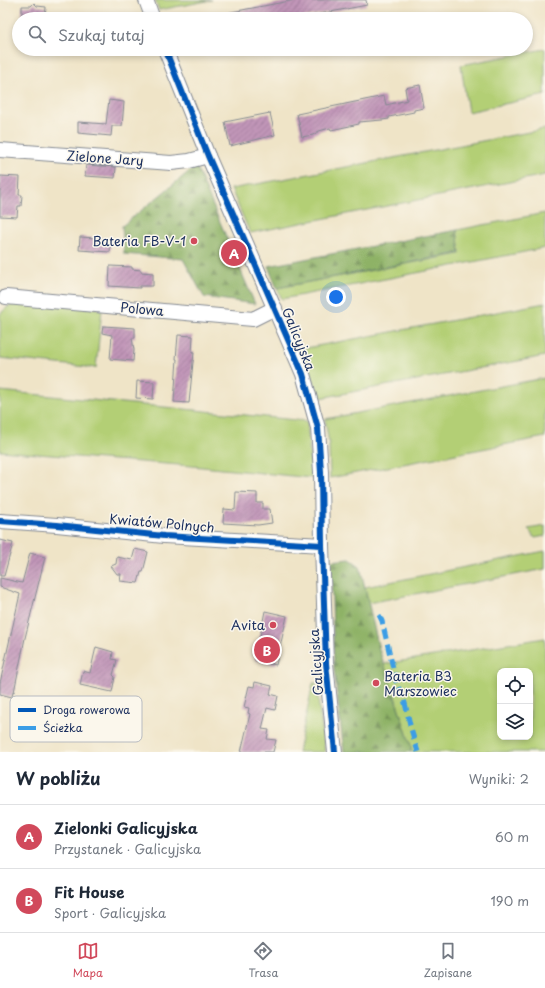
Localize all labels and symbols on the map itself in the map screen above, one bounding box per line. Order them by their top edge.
street label: Zielone Jary [66,145,144,170]
place label: Bateria FB-V-1 [92,231,186,250]
marker: Bateria FB-V-1 [189,236,199,246]
pin: A [221,238,247,268]
your location [326,287,346,307]
street label: Polowa [120,297,165,320]
street label: Galicyjska [278,304,321,374]
street label: Kwiatów Polnych [109,508,215,537]
place label: Avita [231,615,266,634]
marker: Avita [268,620,278,630]
street label: Galicyjska [304,627,327,696]
pin: B [254,635,280,665]
place label: Bateria B3 Marszowiec [384,666,457,700]
marker: Bateria B3 Marszowiec [371,678,381,688]
legend [10,696,142,742]
text: Droga rowerowa [43,701,130,718]
text: Ścieżka [43,719,83,736]

